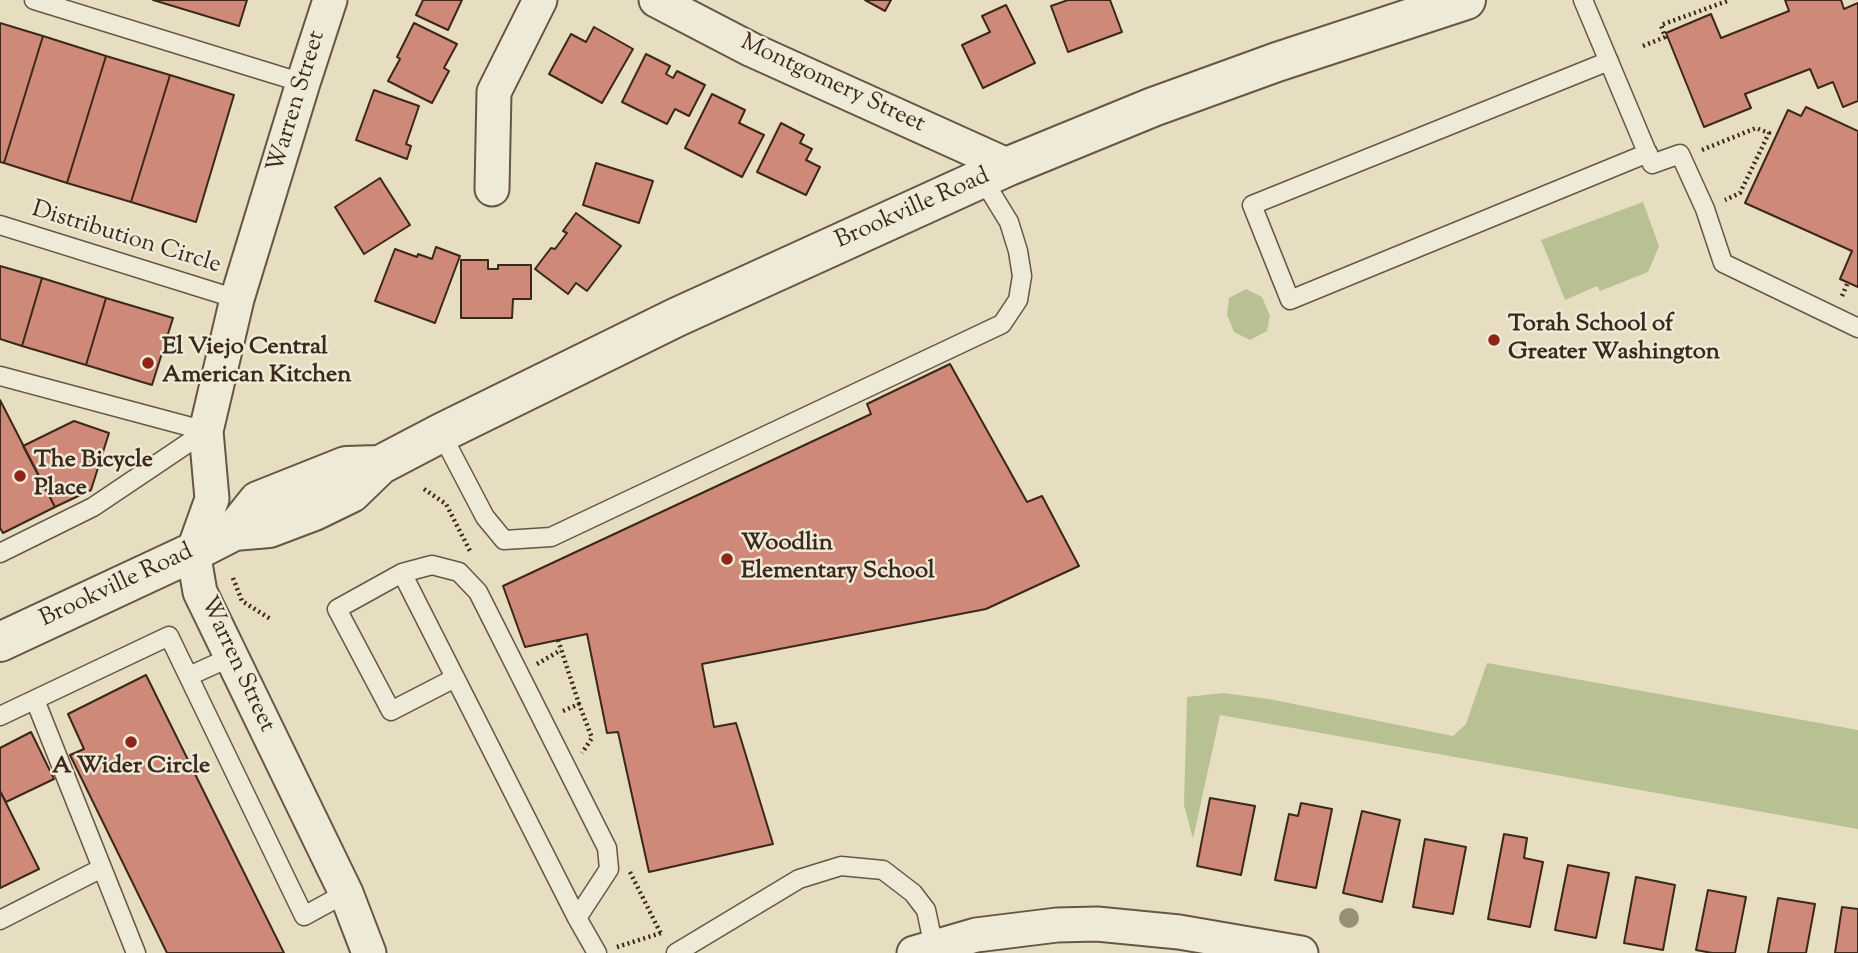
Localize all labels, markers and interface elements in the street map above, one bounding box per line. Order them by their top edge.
street label: Warren Street [263,28,333,176]
street label: Montgomery Street [735,30,929,140]
street label: Brookville Road [831,163,995,257]
street label: Distribution Circle [28,197,224,281]
place label: Torah School of Greater Washington [1508,312,1720,368]
marker: Torah School of Greater Washington [1486,332,1502,348]
place label: El Viejo Central American Kitchen [162,335,351,391]
marker: El Viejo Central American Kitchen [140,355,156,371]
place label: The Bicycle Place [34,448,153,504]
marker: The Bicycle Place [12,468,28,484]
place label: Woodlin Elementary School [741,531,935,587]
street label: Brookville Road [36,539,198,635]
marker: Woodlin Elementary School [719,551,735,567]
street label: Warren Street [192,593,280,737]
marker: A Wider Circle [123,734,139,750]
place label: A Wider Circle [52,754,210,782]

